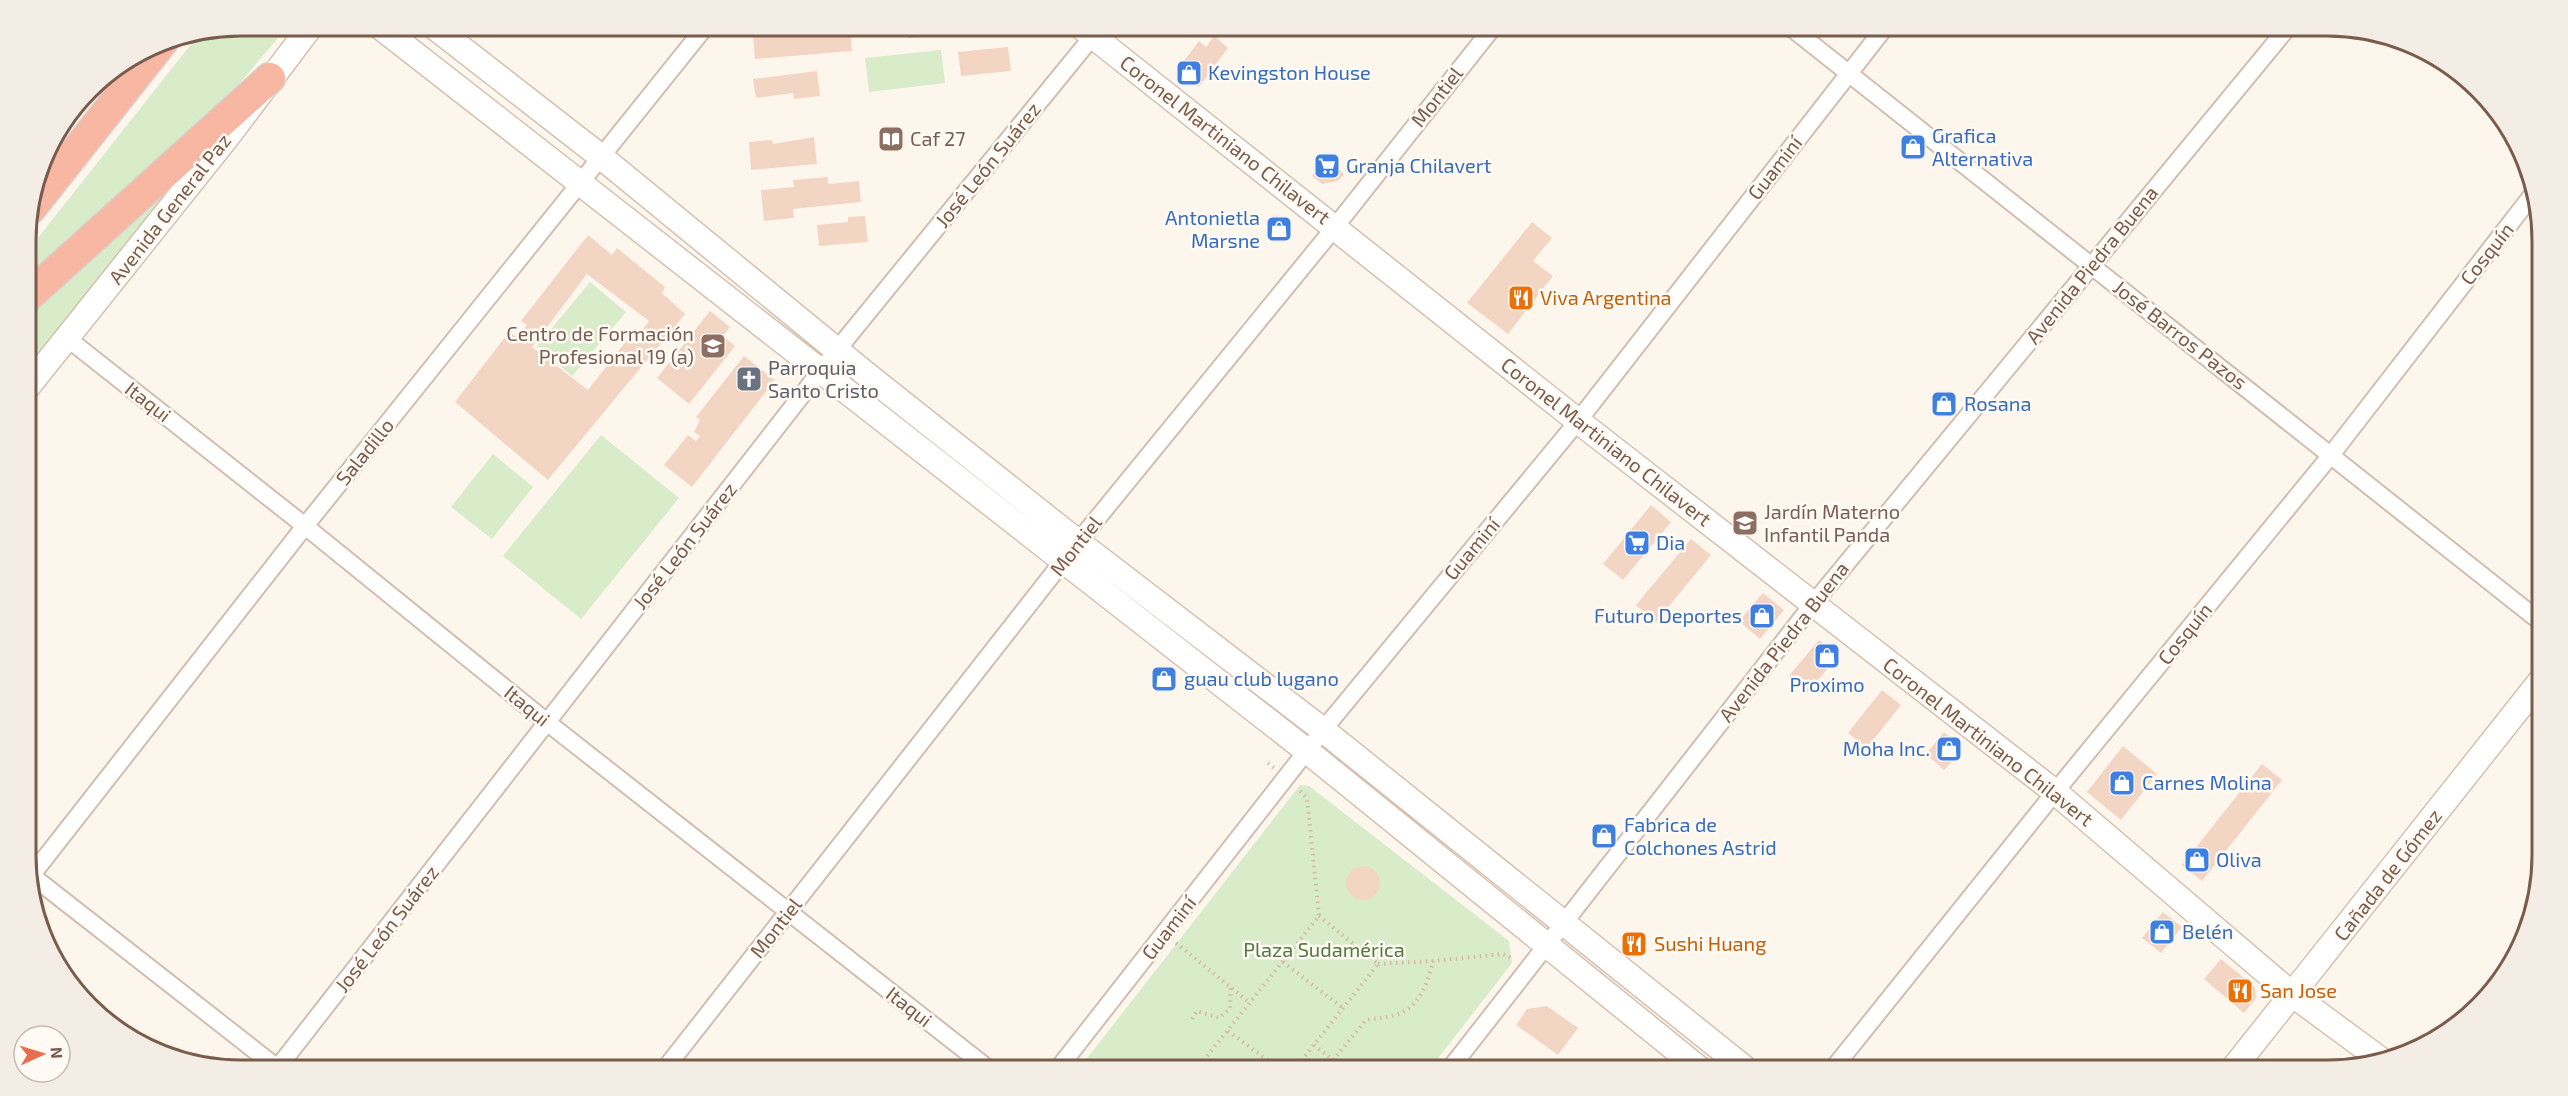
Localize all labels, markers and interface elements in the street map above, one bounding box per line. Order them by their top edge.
street label: Coronel Martiniano Chilavert [1116,50,1336,229]
shop icon: Kevingston House [1174,58,1204,88]
place label: Kevingston House [1208,60,1371,84]
street label: Montiel [1405,61,1467,131]
street label: José León Suárez [929,97,1045,232]
place label: Grafica Alternativa [1932,123,2033,170]
library icon: Caf 27 [876,124,906,154]
place label: Caf 27 [910,126,966,150]
street label: Avenida General Paz [103,128,235,288]
street label: Guaminí [1742,130,1807,204]
shop icon: Grafica Alternativa [1898,132,1928,162]
supermarket icon: Granja Chilavert [1312,151,1342,181]
place label: Granja Chilavert [1346,153,1492,177]
street label: Avenida Piedra Buena [2020,181,2162,348]
place label: Antonietla Marsne [1165,205,1260,252]
shop icon: Antonietla Marsne [1264,214,1294,244]
street label: Cosquín [2454,217,2518,289]
street label: José Barros Pazos [2109,275,2252,394]
restaurant icon: Viva Argentina [1506,283,1536,313]
place label: Viva Argentina [1540,285,1672,309]
place label: Centro de Formación Profesional 19 (a) [506,321,694,368]
school or university icon: Centro de Formación Profesional 19 (a) [698,331,728,361]
street label: Coronel Martiniano Chilavert [1497,352,1717,531]
place label: Parroquia Santo Cristo [768,355,879,402]
church icon: Parroquia Santo Cristo [734,364,764,394]
street label: Itaqui [121,376,176,427]
shop icon: Rosana [1929,389,1959,419]
place label: Rosana [1964,391,2031,415]
street label: Saladillo [330,413,398,490]
street label: José León Suárez [627,477,741,614]
place label: Jardín Materno Infantil Panda [1764,499,1900,546]
school or university icon: Jardín Materno Infantil Panda [1730,508,1760,538]
street label: Montiel [1044,510,1106,580]
street label: Guaminí [1438,512,1505,584]
supermarket icon: Dia [1622,528,1652,558]
place label: Dia [1656,530,1685,554]
street label: Avenida Piedra Buena [1713,557,1853,726]
street label: Cosquín [2152,598,2216,669]
shop icon: Futuro Deportes [1747,601,1777,631]
place label: Futuro Deportes [1594,603,1742,627]
shop icon: Proximo [1812,641,1842,671]
street label: Coronel Martiniano Chilavert [1879,652,2099,831]
shop icon: guau club lugano [1149,664,1179,694]
place label: guau club lugano [1184,666,1339,690]
place label: Proximo [1789,672,1865,696]
street label: Itaqui [500,680,555,731]
shop icon: Moha Inc. [1934,734,1964,764]
place label: Moha Inc. [1843,736,1930,760]
shop icon: Carnes Molina [2107,768,2137,798]
place label: Carnes Molina [2142,770,2272,794]
street label: Cañada de Gómez [2328,804,2446,945]
place label: Fabrica de Colchones Astrid [1624,812,1777,859]
shop icon: Fabrica de Colchones Astrid [1589,821,1619,851]
shop icon: Oliva [2182,845,2212,875]
place label: Oliva [2216,847,2262,871]
street label: José León Suárez [329,860,443,997]
street label: Guaminí [1136,890,1201,964]
street label: Montiel [744,892,806,962]
shop icon: Belén [2147,917,2177,947]
place label: Belén [2182,919,2233,943]
restaurant icon: Sushi Huang [1619,929,1649,959]
place label: Sushi Huang [1654,931,1766,955]
park label: Plaza Sudamérica [1243,937,1405,961]
restaurant icon: San Jose [2225,976,2255,1006]
place label: San Jose [2260,978,2337,1002]
street label: Itaqui [882,981,937,1032]
north arrow [12,1024,72,1084]
text: N [48,1046,67,1059]

